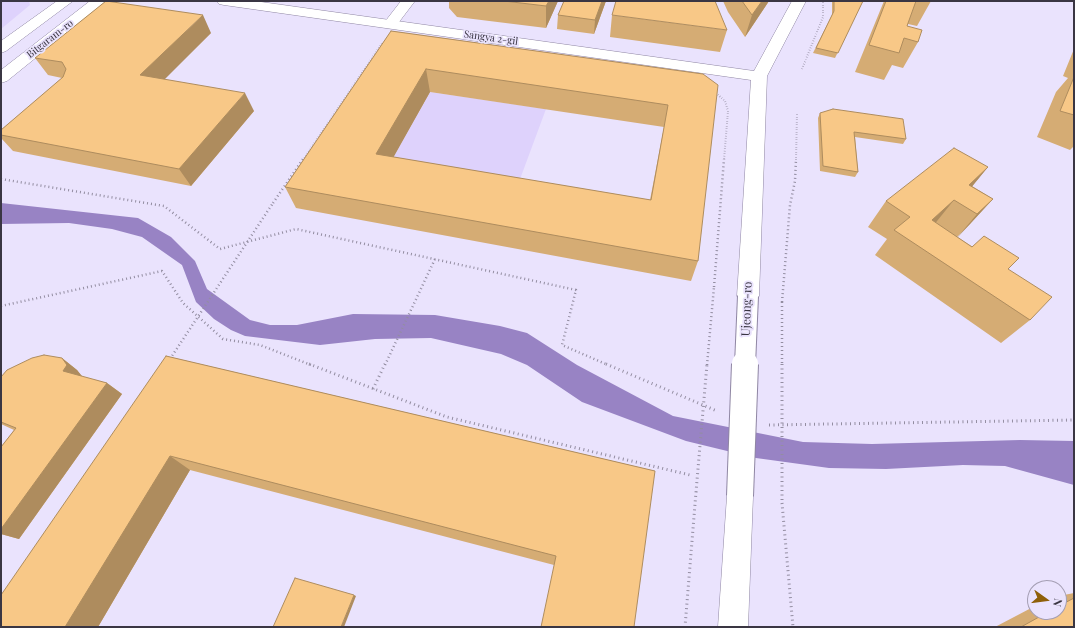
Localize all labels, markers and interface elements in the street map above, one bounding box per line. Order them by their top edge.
street label: Bitgaram-ro [24,17,76,61]
street label: Sangya 2-gil [463,28,519,48]
street label: Ujeong-ro [739,281,755,337]
north arrow [1027,580,1067,620]
text: N [1050,597,1066,608]

